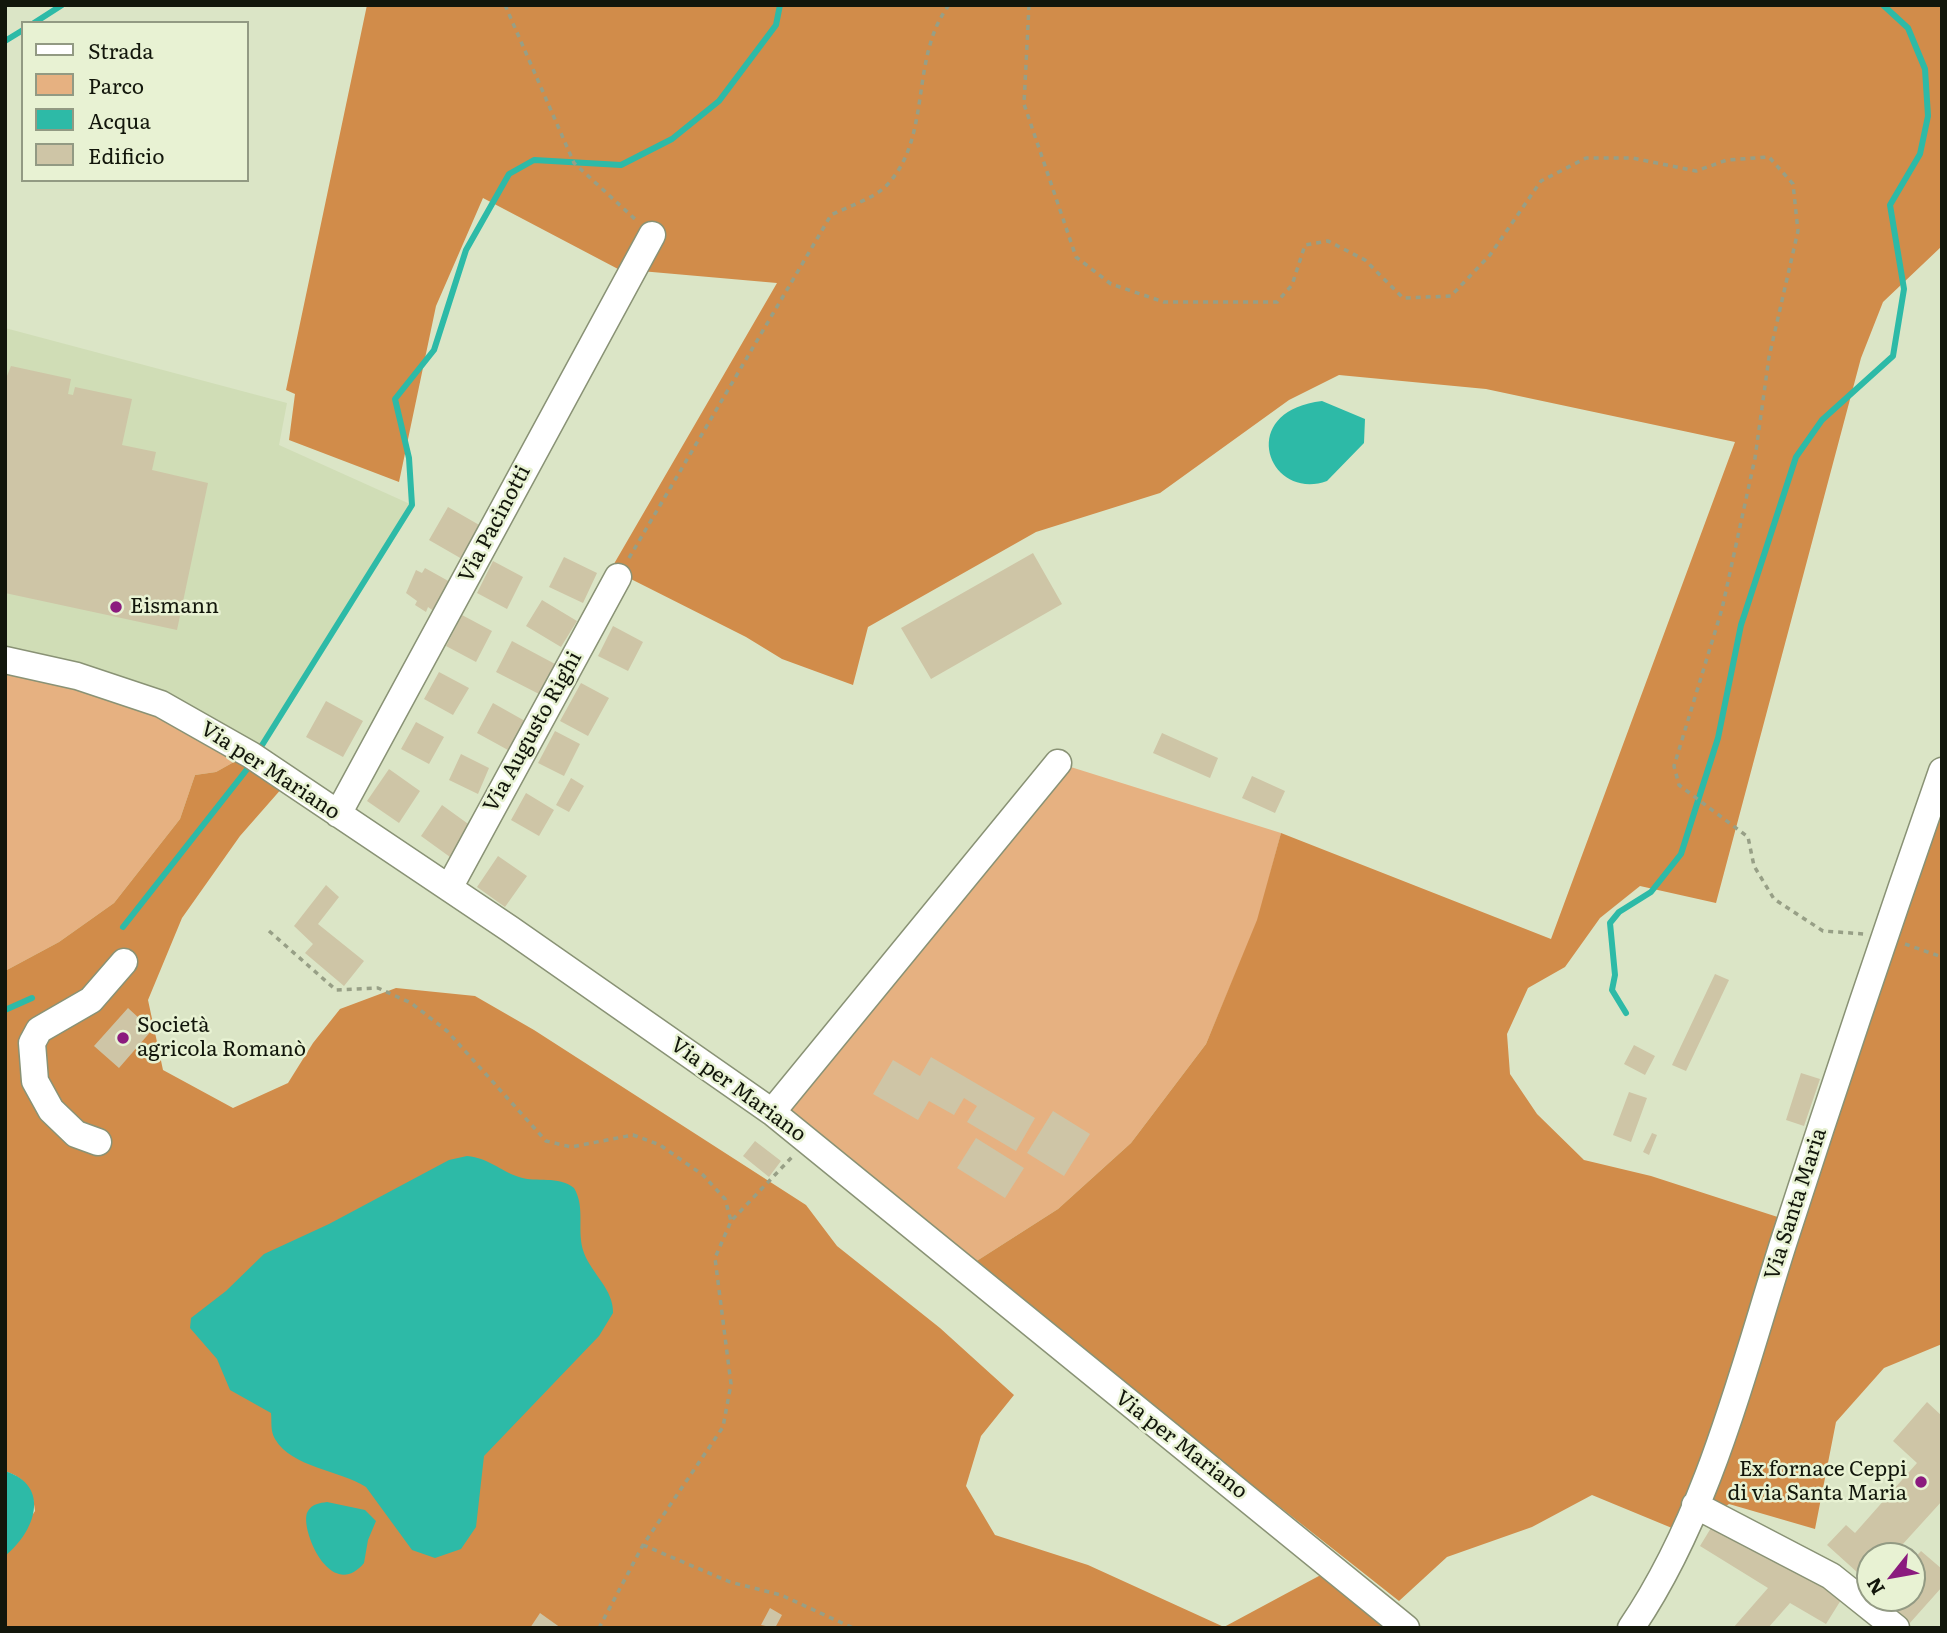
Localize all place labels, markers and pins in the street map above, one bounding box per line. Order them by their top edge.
place label: Eismann [130,594,219,620]
marker: Eismann [108,599,124,615]
place label: Società agricola Romanò [137,1013,306,1063]
marker: Società agricola Romanò [115,1030,131,1046]
place label: Ex fornace Ceppi di via Santa Maria [1727,1457,1907,1507]
marker: Ex fornace Ceppi di via Santa Maria [1913,1474,1929,1490]

